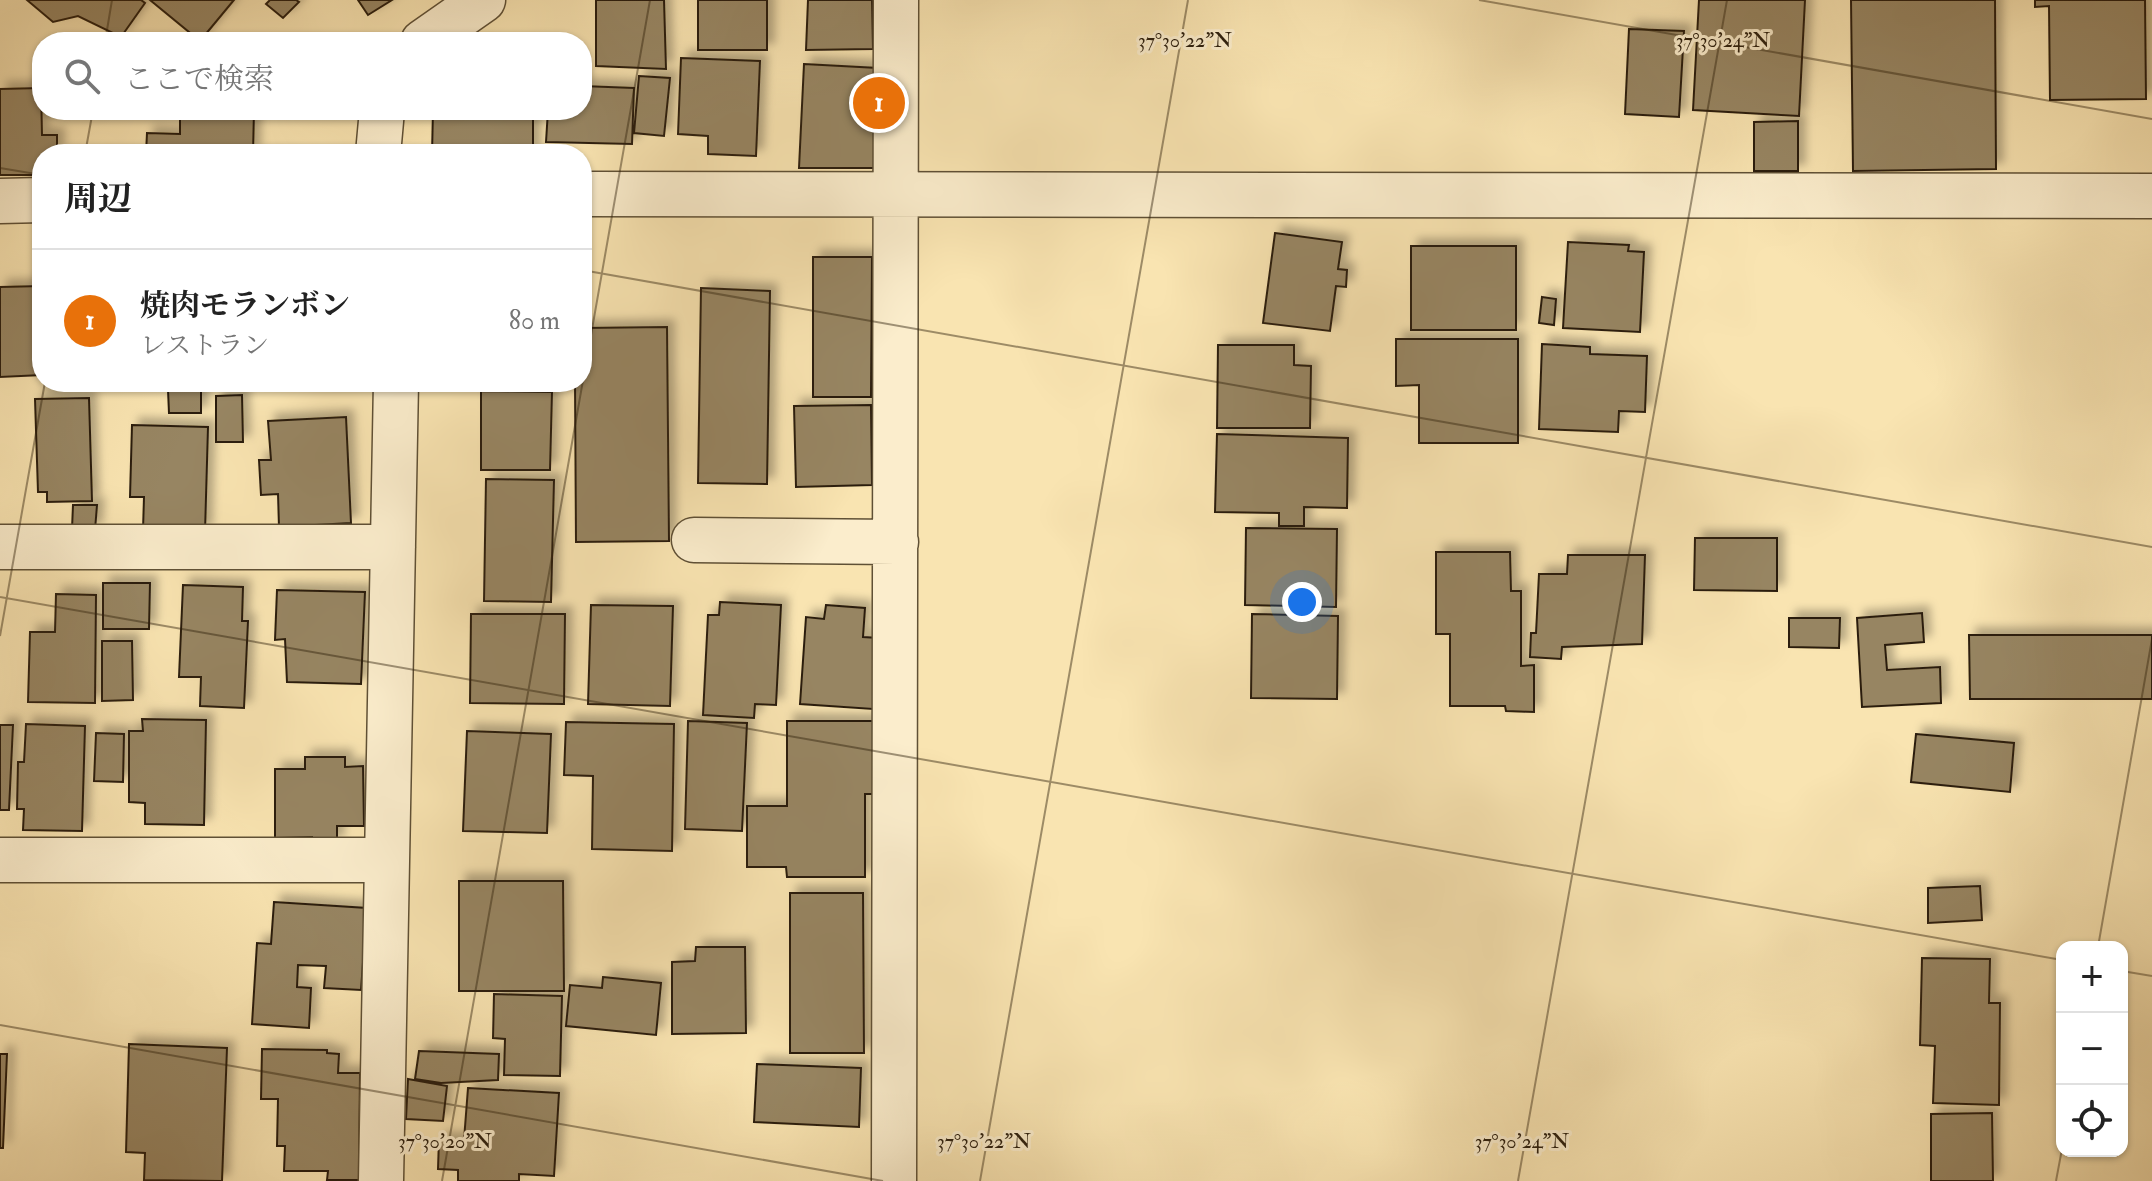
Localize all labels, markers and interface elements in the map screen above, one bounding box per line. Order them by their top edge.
text: 37°30'22"N [1138,28,1232,53]
text: 37°30'24"N [1676,28,1770,53]
search box [32,32,592,120]
icon: search [60,54,104,98]
text: ここで検索 [124,61,274,98]
pin: 1 [853,73,905,133]
text: 周辺 [64,178,132,221]
text: 焼肉モランボン [140,287,350,324]
text: 1 [85,305,95,337]
text: 80 m [509,305,560,337]
text: レストラン [140,330,269,362]
your location [1282,582,1322,622]
map controls [2056,941,2128,1157]
button: + [2056,941,2128,1013]
button: − [2056,1013,2128,1085]
button: locate [2056,1085,2128,1157]
text: 37°30'20"N [398,1129,492,1154]
text: 37°30'22"N [937,1129,1031,1154]
text: 37°30'24"N [1475,1129,1569,1154]

